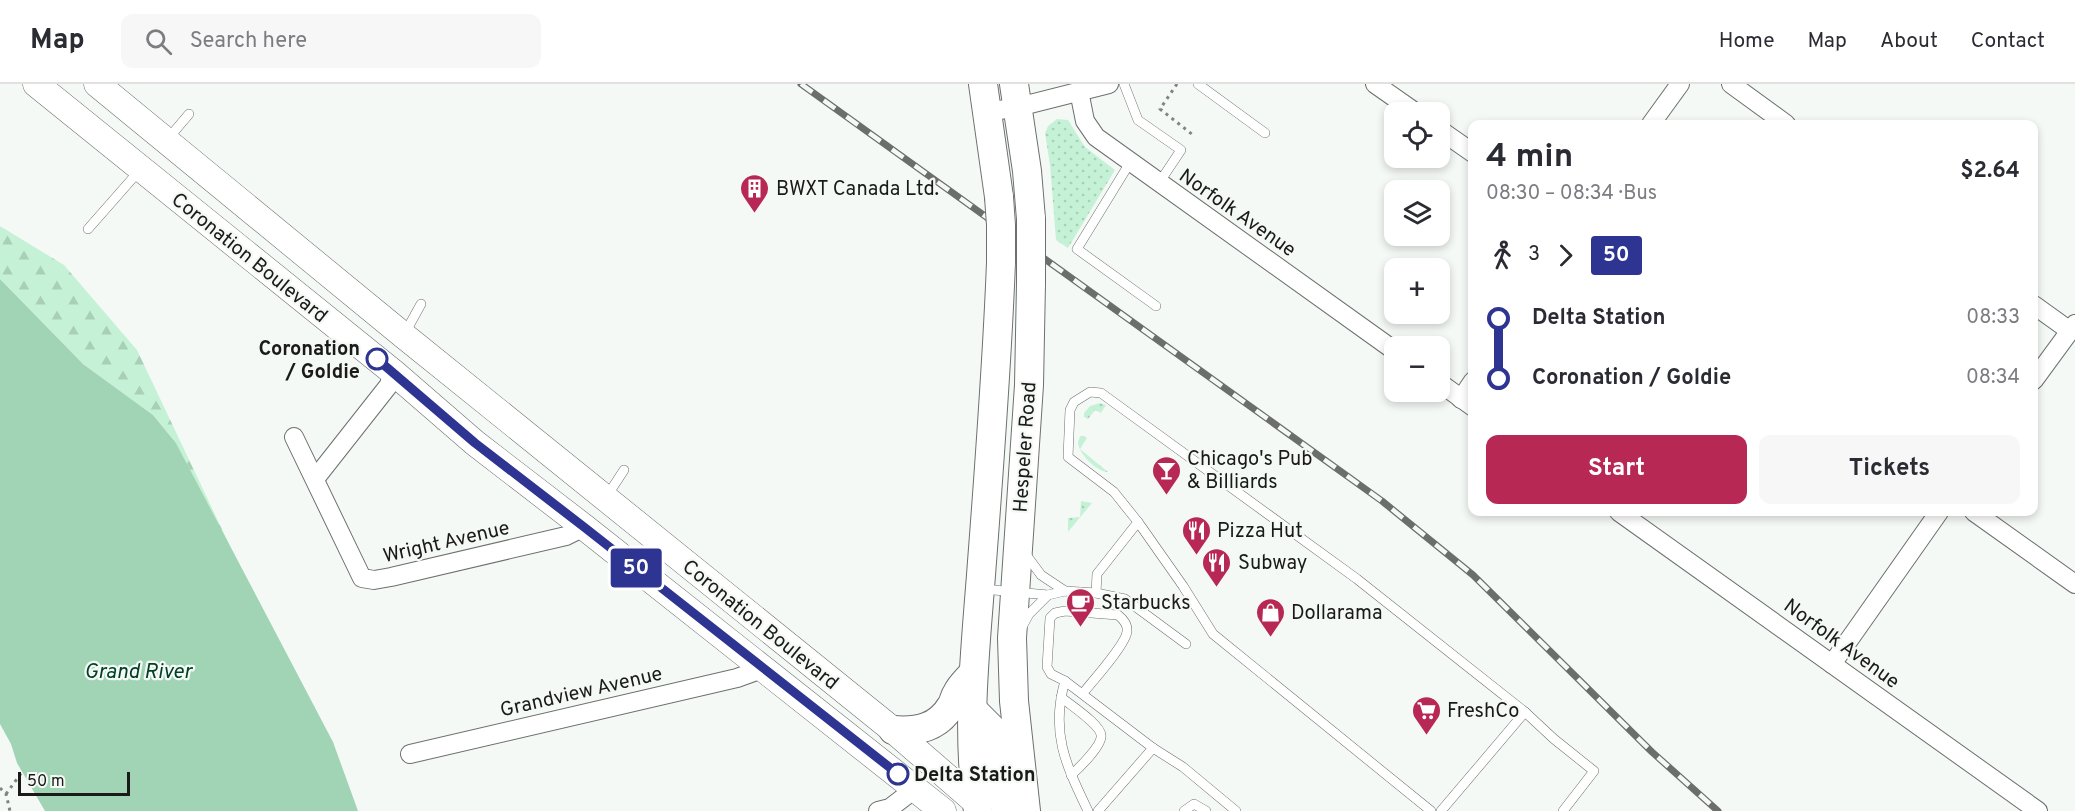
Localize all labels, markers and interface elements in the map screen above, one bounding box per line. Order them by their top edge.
search box [121,14,541,68]
text: Map [30,23,85,59]
icon: search [142,25,175,58]
text: Search here [190,28,307,55]
text: Home [1719,28,1775,55]
text: Map [1808,28,1847,55]
text: About [1880,28,1938,55]
text: Contact [1971,28,2045,55]
map controls [1384,102,1450,402]
button: locate [1384,102,1450,168]
text: 4 min [1486,137,1573,179]
text: $2.64 [1960,158,2020,185]
street label: Norfolk Avenue [1173,164,1300,264]
building icon: BWXT Canada Ltd. [739,172,771,214]
place label: BWXT Canada Ltd. [776,177,939,203]
button: layers [1384,180,1450,246]
text: 08:30 – 08:34 · Bus [1486,181,1657,207]
street label: Coronation Boulevard [165,187,332,330]
icon: walk [1486,239,1519,272]
icon: forward [1549,239,1582,272]
text: 3 [1528,242,1540,268]
text: 50 [1603,242,1630,269]
button: + [1384,258,1450,324]
text: Delta Station [1532,305,1666,332]
text: 08:33 [1966,305,2020,331]
button: − [1384,336,1450,402]
place label: Coronation / Goldie [258,337,360,386]
marker: Coronation / Goldie [366,348,388,370]
text: Coronation / Goldie [1532,365,1731,392]
text: 08:34 [1966,365,2020,391]
street label: Hespeler Road [1008,381,1044,514]
button: Start [1486,435,1747,504]
button: Tickets [1759,435,2020,504]
place label: Chicago's Pub & Billiards [1187,447,1312,496]
bar icon: Chicago's Pub & Billiards [1150,454,1182,496]
restaurant icon: Pizza Hut [1180,514,1212,556]
street label: Wright Avenue [381,516,512,570]
place label: Pizza Hut [1217,519,1303,545]
restaurant icon: Subway [1201,546,1233,588]
line badge: 50 [609,548,663,588]
place label: Subway [1238,551,1307,577]
street label: Coronation Boulevard [676,554,843,697]
text: 50 [623,555,649,582]
cafe icon: Starbucks [1064,586,1096,628]
place label: Starbucks [1101,591,1191,617]
street label: Norfolk Avenue [1778,594,1904,695]
shop icon: Dollarama [1254,596,1286,638]
place label: Dollarama [1291,601,1383,627]
water label: Grand River [84,659,194,686]
street label: Grandview Avenue [498,662,665,724]
supermarket icon: FreshCo [1410,694,1442,736]
place label: FreshCo [1447,699,1519,725]
marker: Delta Station [887,763,909,785]
place label: Delta Station [914,763,1036,789]
scale bar [18,769,130,796]
text: 50 m [27,772,65,792]

